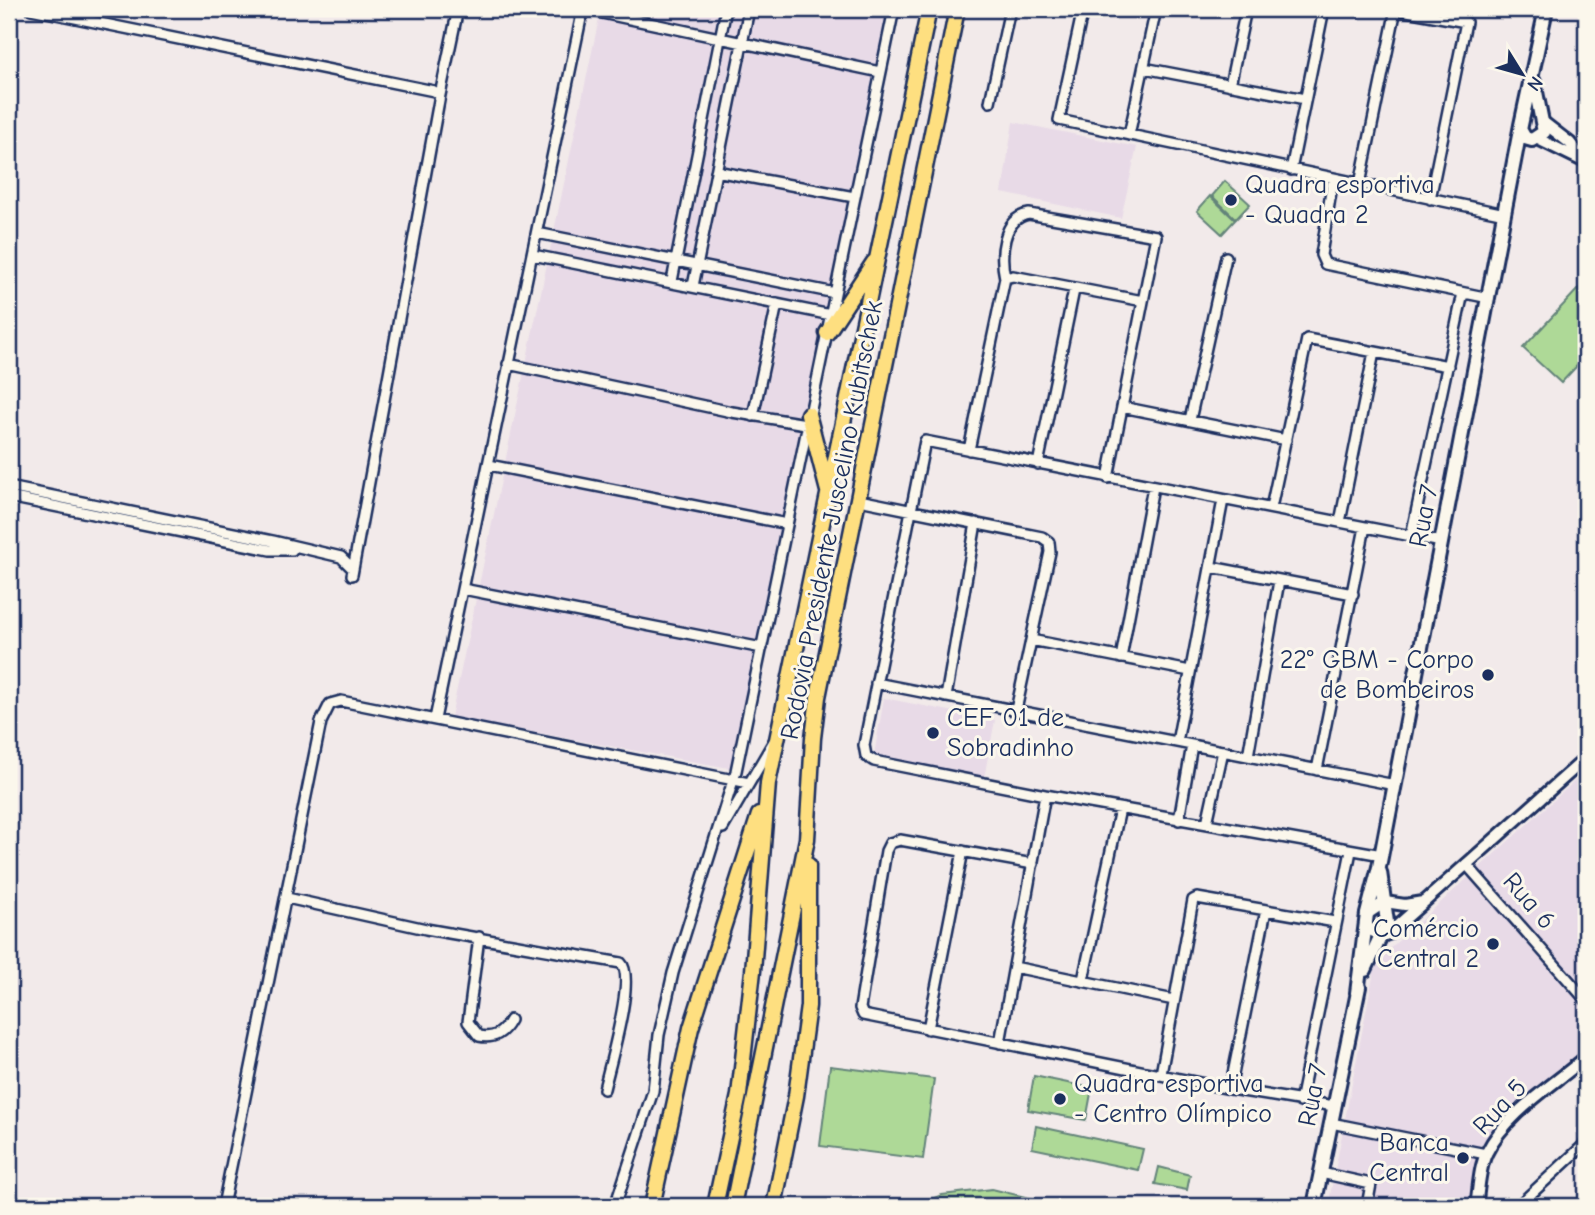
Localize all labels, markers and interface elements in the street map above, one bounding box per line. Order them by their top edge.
north arrow [1486,38,1556,108]
text: N [1522,72,1547,95]
place label: Quadra esportiva - Quadra 2 [1245,170,1435,230]
marker: Quadra esportiva - Quadra 2 [1223,192,1239,208]
street label: Rodovia Presidente Juscelino Kubitschek [775,298,889,742]
street label: Rua 7 [1403,482,1445,550]
place label: 22° GBM - Corpo de Bombeiros [1280,645,1474,705]
marker: 22° GBM - Corpo de Bombeiros [1480,667,1496,683]
place label: CEF 01 de Sobradinho [947,703,1074,763]
marker: CEF 01 de Sobradinho [925,725,941,741]
street label: Rua 6 [1496,867,1562,935]
place label: Comércio Central 2 [1373,914,1479,974]
marker: Comércio Central 2 [1485,936,1501,952]
street label: Rua 7 [1292,1061,1334,1129]
place label: Quadra esportiva - Centro Olímpico [1074,1069,1272,1129]
street label: Rua 5 [1467,1073,1533,1141]
marker: Quadra esportiva - Centro Olímpico [1052,1091,1068,1107]
place label: Banca Central [1369,1128,1449,1188]
marker: Banca Central [1455,1150,1471,1166]

